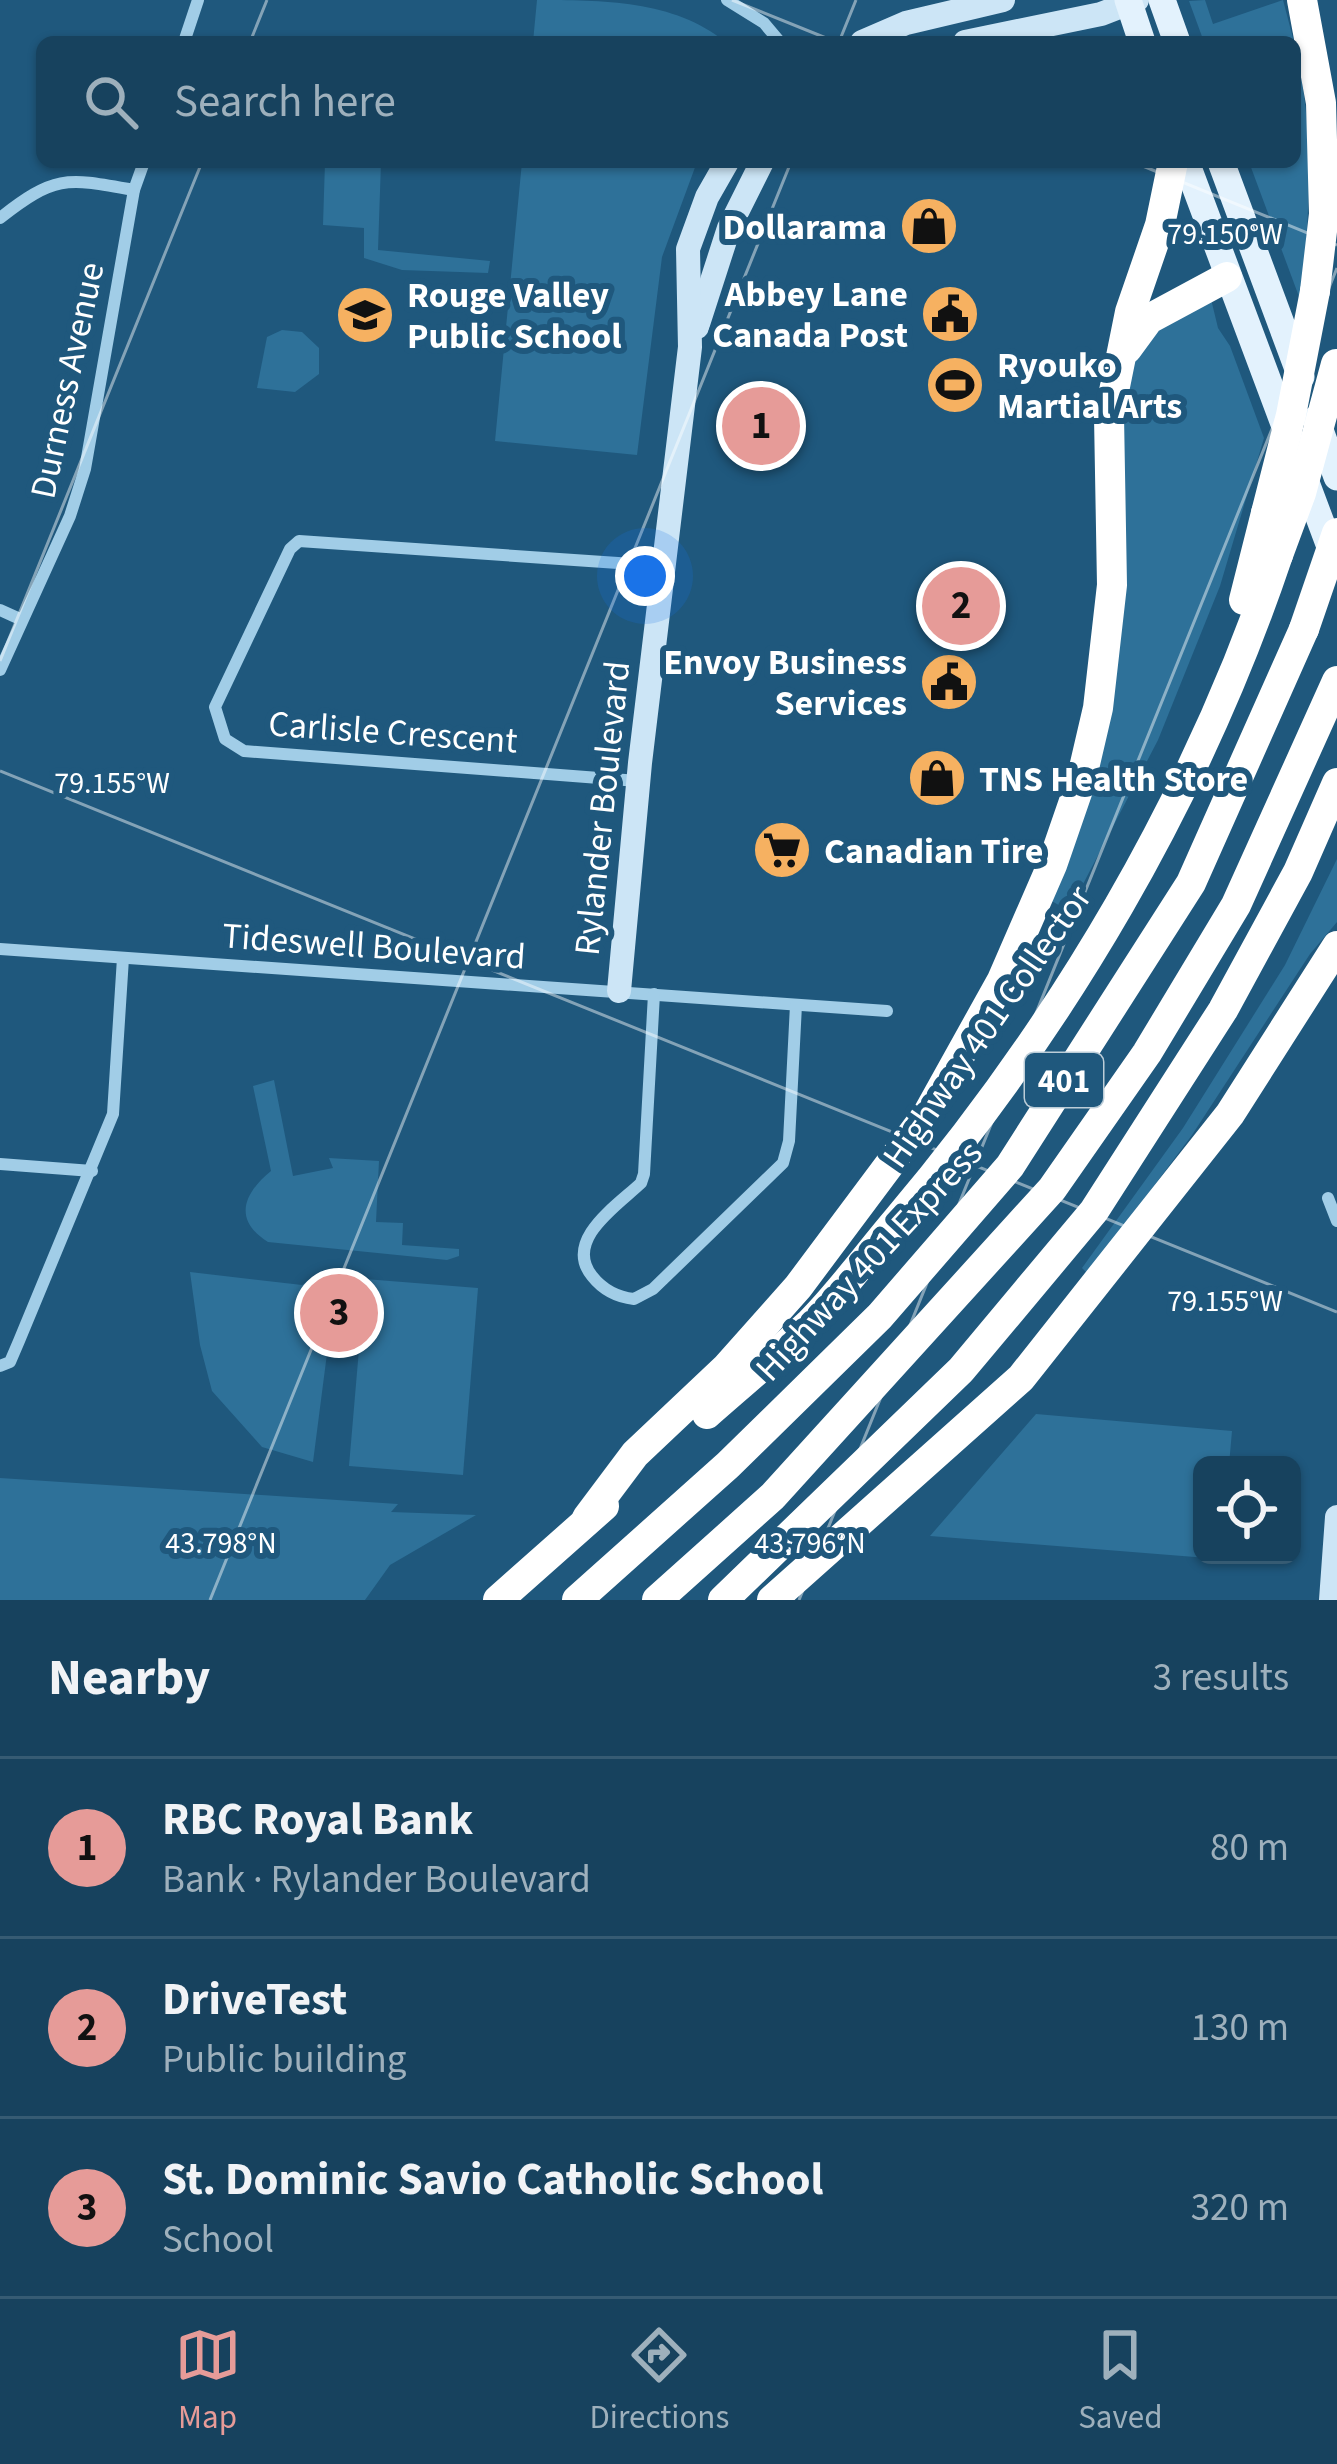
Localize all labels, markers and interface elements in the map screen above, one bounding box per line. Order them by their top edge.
search box [36,36,1301,168]
icon: search [78,69,144,135]
text: Search here [174,70,396,134]
shop icon: Dollarama [898,195,960,257]
place label: Dollarama [722,202,887,253]
text: 79.150°W [1167,213,1283,256]
street label: Durness Avenue [18,258,117,503]
place label: Abbey Lane Canada Post [712,269,908,361]
place label: Rouge Valley Public School [407,270,622,362]
public building icon: Abbey Lane Canada Post [919,283,981,345]
school or university icon: Rouge Valley Public School [334,284,396,346]
place label: Ryouko Martial Arts [997,340,1182,432]
sports icon: Ryouko Martial Arts [924,354,986,416]
pin: 1 [722,381,800,471]
your location [615,546,675,606]
pin: 2 [922,561,1000,651]
place label: Envoy Business Services [663,637,907,729]
public building icon: Envoy Business Services [918,651,980,713]
street label: Rylander Boulevard [562,658,643,958]
street label: Carlisle Crescent [267,698,519,767]
shop icon: TNS Health Store [906,747,968,809]
place label: TNS Health Store [979,754,1248,805]
text: 79.155°W [54,762,170,805]
supermarket icon: Canadian Tire [751,819,813,881]
place label: Canadian Tire [824,826,1043,877]
street label: Highway 401 Collector [872,877,1100,1175]
street label: Tideswell Boulevard [220,910,527,983]
road number: 401 [1025,1053,1103,1107]
street label: Highway 401 Express [744,1129,994,1393]
pin: 3 [300,1268,378,1358]
text: 79.155°W [1167,1280,1283,1323]
map controls [1193,1456,1301,1564]
button: locate [1193,1456,1301,1564]
text: 43.798°N [165,1522,277,1565]
text: 43.796°N [754,1522,866,1565]
text: Nearby [48,1642,210,1714]
text: 3 results [1153,1650,1289,1706]
text: RBC Royal Bank [162,1788,473,1852]
text: 1 [77,1820,97,1876]
text: 80 m [1210,1820,1289,1876]
text: Bank · Rylander Boulevard [162,1852,591,1908]
text: DriveTest [162,1968,347,2032]
text: 2 [77,2000,97,2056]
text: 130 m [1191,2000,1289,2056]
text: Public building [162,2032,407,2088]
text: St. Dominic Savio Catholic School [162,2148,823,2212]
text: 3 [77,2180,97,2236]
text: 320 m [1191,2180,1289,2236]
text: School [162,2212,274,2268]
tab: Map [175,2322,241,2441]
tab: Directions [590,2322,729,2441]
tab: Saved [1078,2322,1162,2441]

